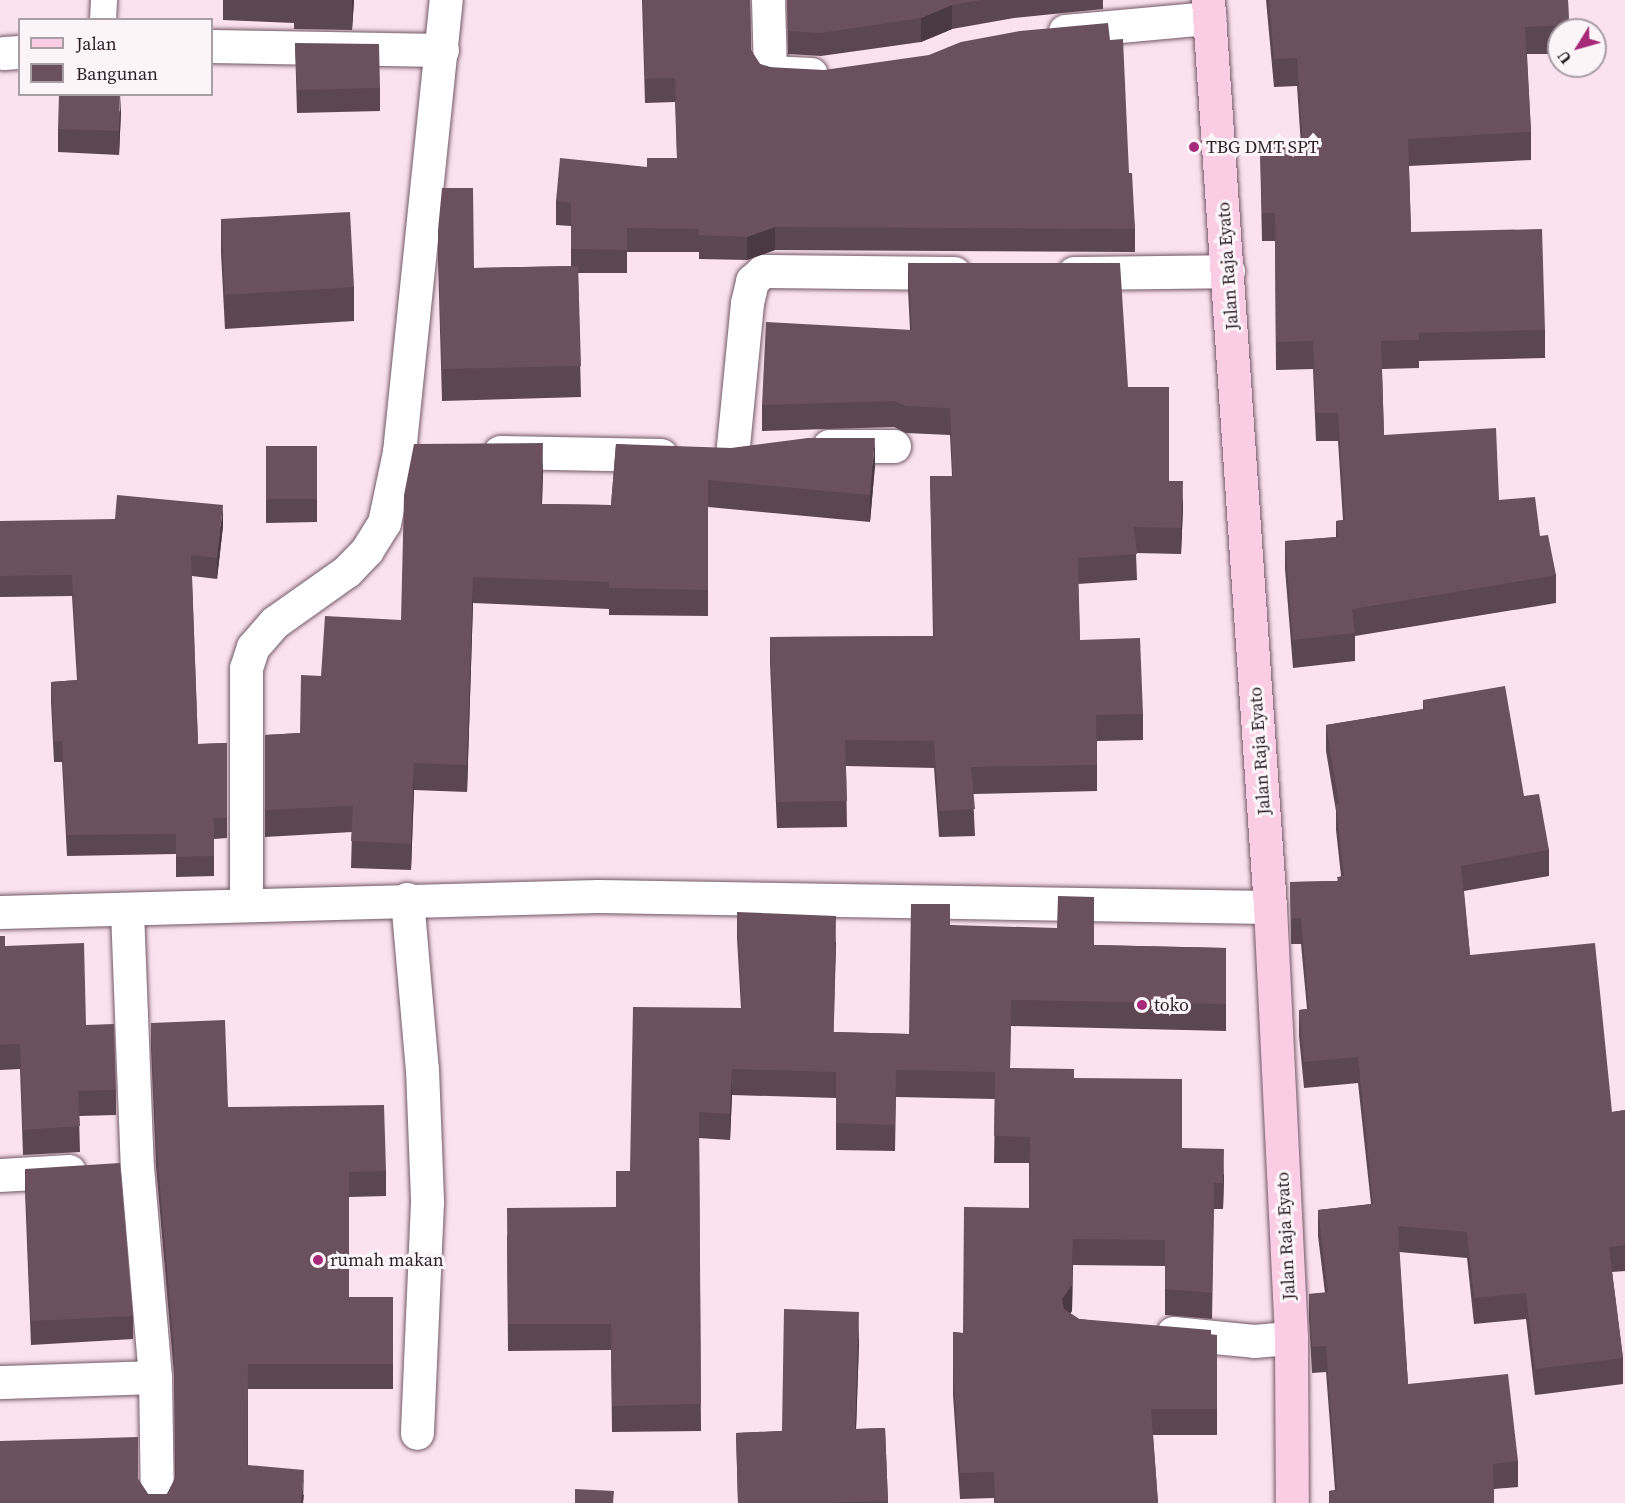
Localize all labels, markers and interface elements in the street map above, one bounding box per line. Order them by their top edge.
legend [18,18,213,96]
north arrow [1547,18,1607,78]
text: Jalan [76,31,117,56]
text: U [1552,46,1577,69]
text: Bangunan [76,61,158,86]
place label: TBG DMT SPT [1206,136,1319,158]
marker: TBG DMT SPT [1187,140,1201,154]
street label: Jalan Raja Eyato [1213,201,1243,331]
street label: Jalan Raja Eyato [1245,686,1275,816]
place label: toko [1154,994,1189,1016]
marker: toko [1135,998,1149,1012]
street label: Jalan Raja Eyato [1272,1171,1300,1301]
place label: rumah makan [330,1249,444,1271]
marker: rumah makan [311,1253,325,1267]

